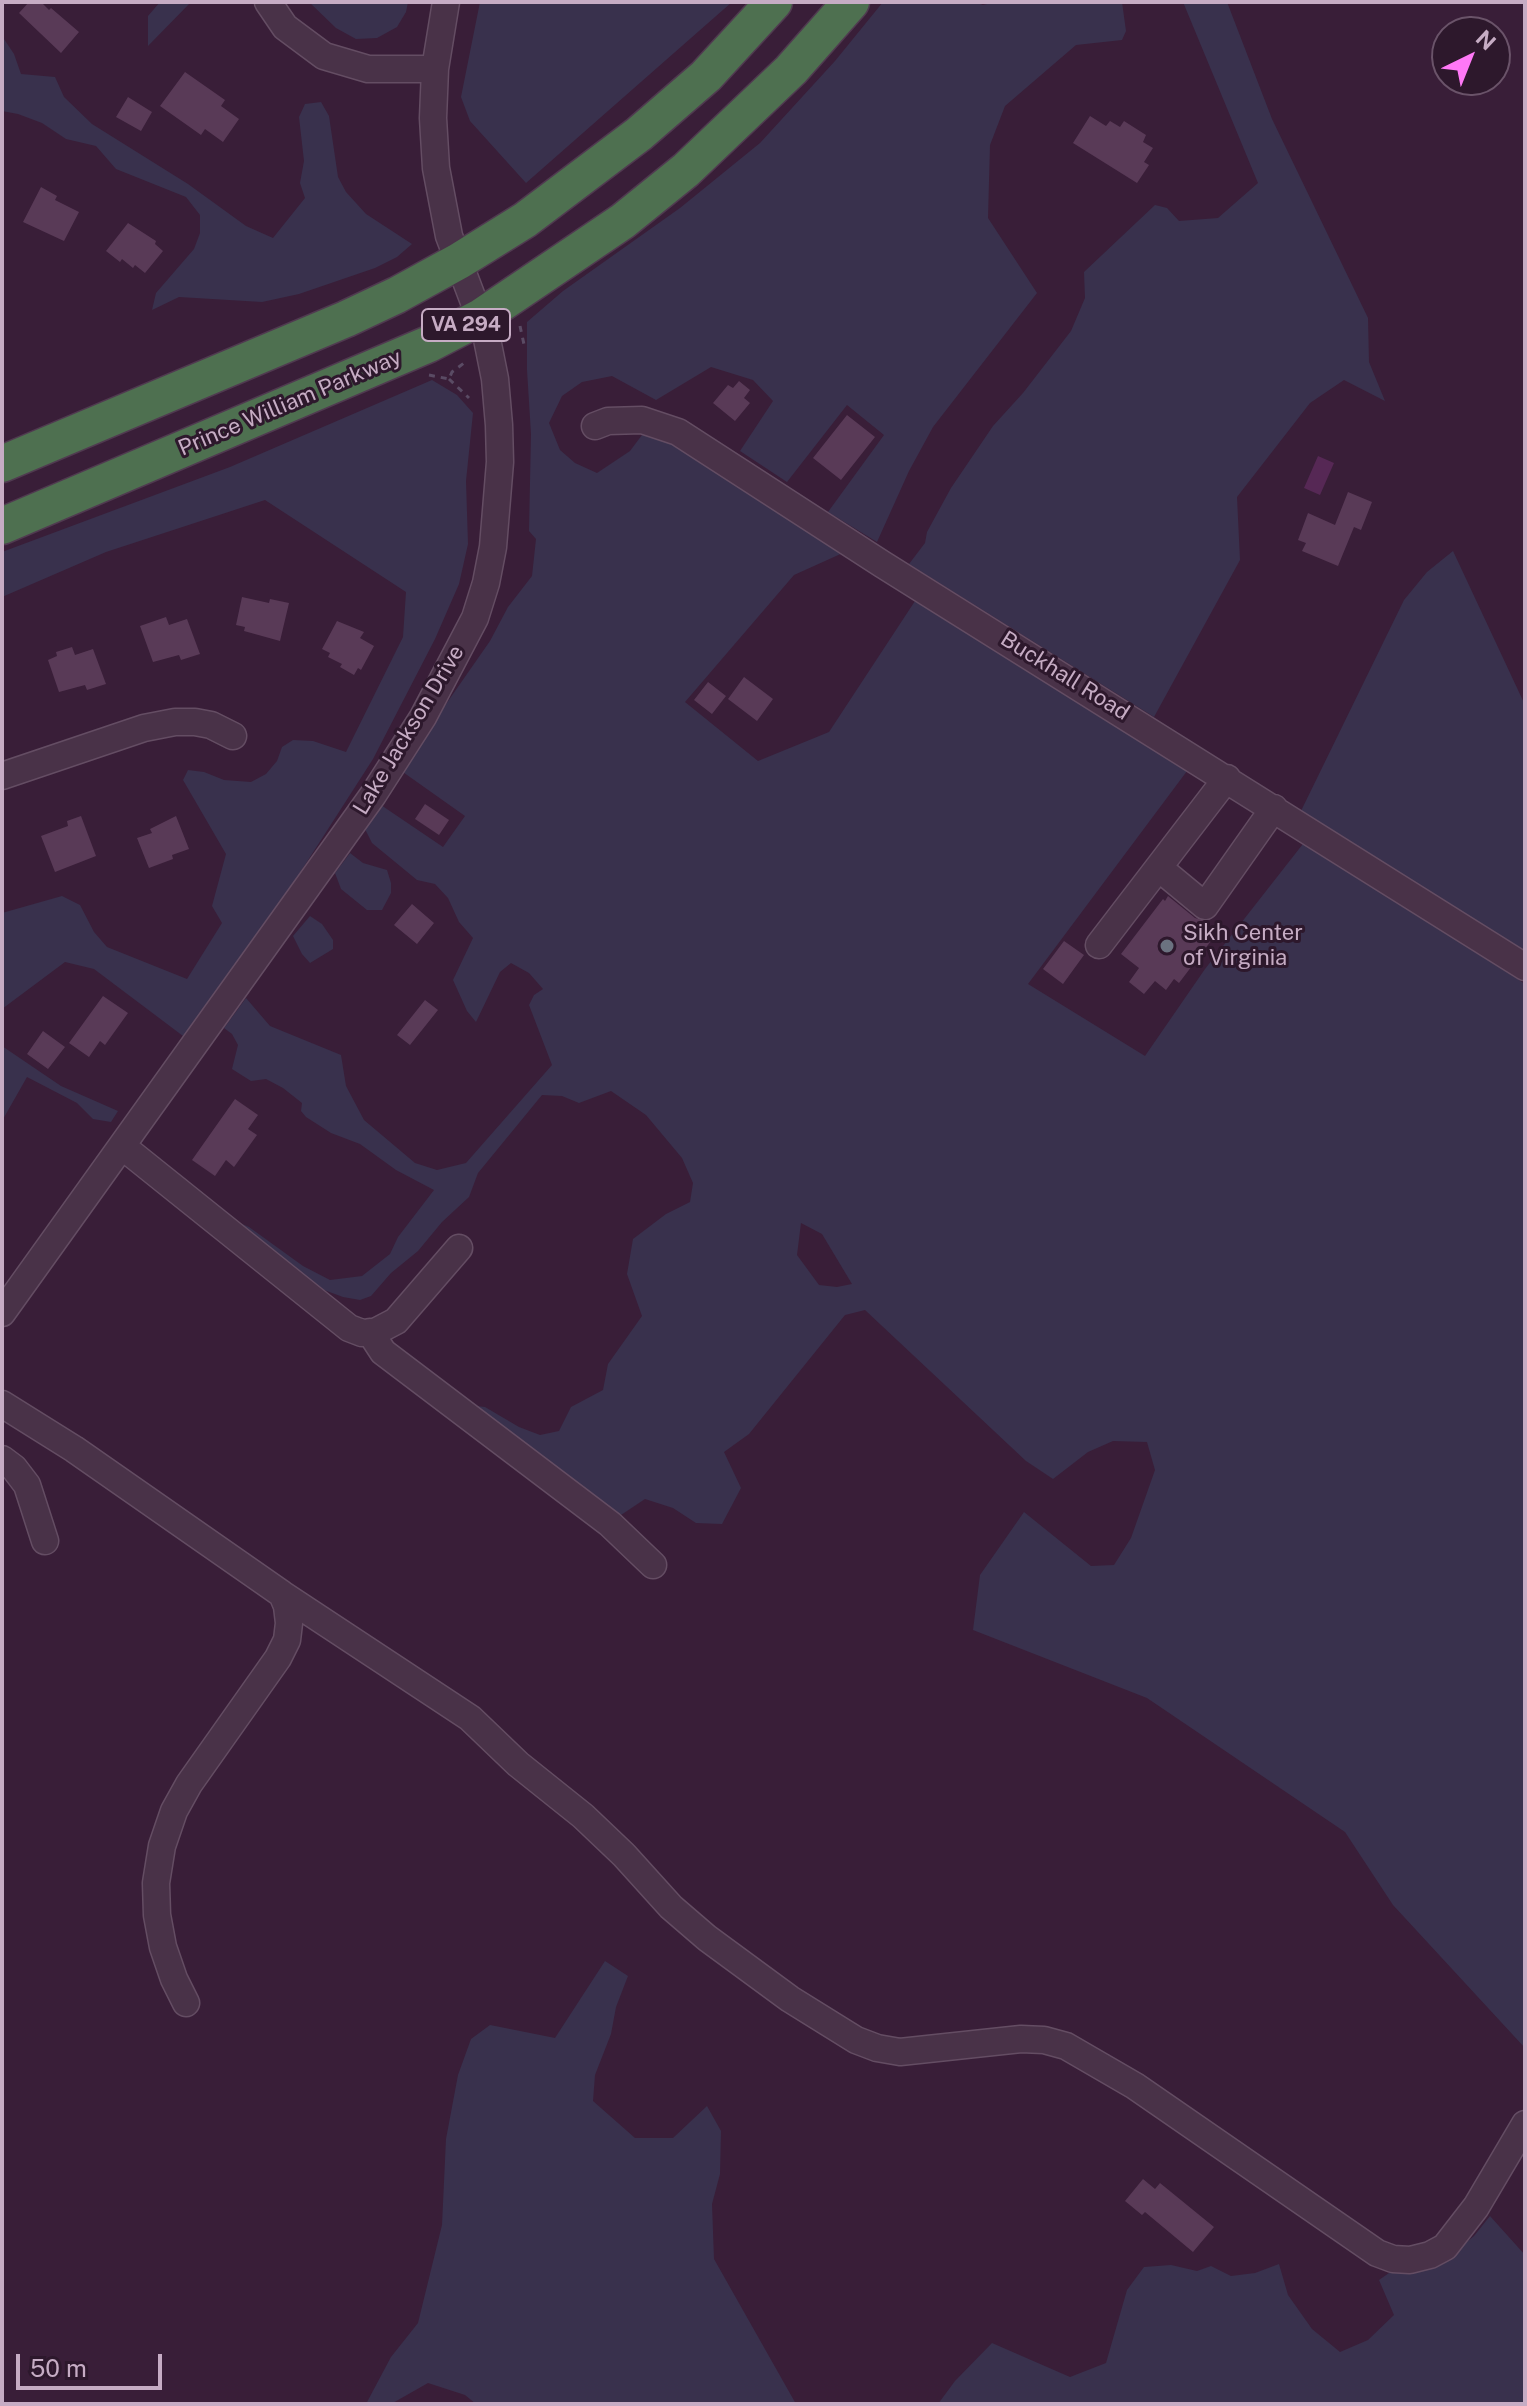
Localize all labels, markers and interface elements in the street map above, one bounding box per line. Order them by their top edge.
north arrow [1431,16,1511,96]
text: N [1471,25,1501,55]
road number: VA 294 [422,309,510,341]
street label: Prince William Parkway [175,344,405,462]
street label: Buckhall Road [996,626,1134,726]
street label: Lake Jackson Drive [348,640,470,820]
place label: Sikh Center of Virginia [1183,920,1303,972]
marker: Sikh Center of Virginia [1158,937,1176,955]
scale bar [20,2338,166,2388]
text: 50 m [30,2354,87,2382]

